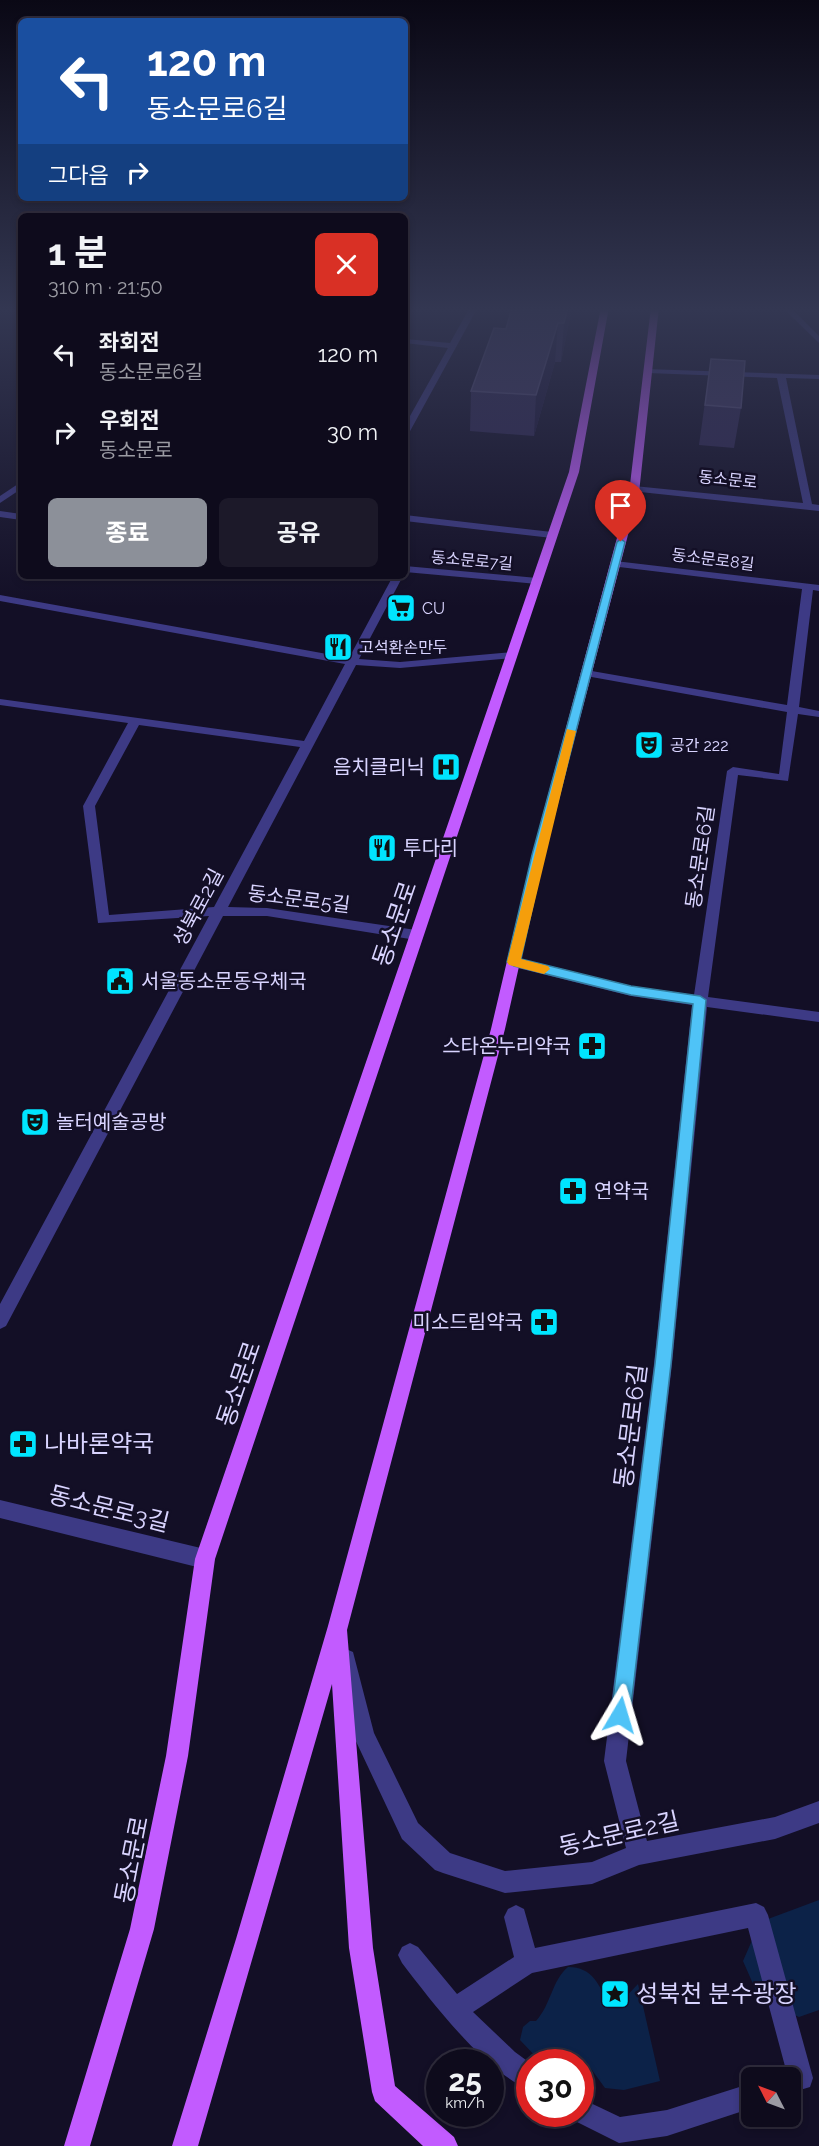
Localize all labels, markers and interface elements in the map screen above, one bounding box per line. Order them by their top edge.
text: 120 m [147,37,266,86]
icon: left [48,42,126,120]
text: 동소문로6길 [147,93,287,124]
icon: right [121,156,154,189]
text: 그다음 [48,162,109,188]
text: 1 분 [48,231,108,273]
button: close [315,233,378,296]
text: 310 m · 21:50 [48,275,163,299]
text: 좌회전 [99,329,160,355]
icon: left [48,338,81,371]
text: 120 m [318,341,378,367]
text: 동소문로6길 [99,360,203,384]
text: 우회전 [99,407,160,433]
icon: right [48,416,81,449]
text: 30 m [327,419,378,445]
text: 동소문로 [99,438,173,462]
street label: 동소문로 [698,467,758,492]
pin [595,480,646,542]
icon: arrive [604,489,637,522]
button: 종료 [48,498,207,567]
button: 공유 [219,498,378,567]
street label: 동소문로8길 [671,545,755,574]
street label: 동소문로7길 [430,547,514,574]
supermarket icon: CU [385,592,417,624]
place label: CU [422,599,445,618]
restaurant icon: 고석환손만두 [322,631,354,663]
place label: 고석환손만두 [359,638,447,657]
theatre icon: 공간 222 [633,729,665,761]
place label: 공간 222 [670,736,729,755]
hospital icon: 음치클리닉 [430,751,462,783]
place label: 음치클리닉 [333,755,425,779]
street label: 동소문로6길 [681,804,719,910]
restaurant icon: 투다리 [366,832,398,864]
place label: 투다리 [403,836,458,860]
street label: 성북로2길 [168,864,228,950]
street label: 동소문로 [366,877,423,970]
street label: 동소문로5길 [246,881,352,917]
public building icon: 서울동소문동우체국 [104,965,136,997]
place label: 서울동소문동우체국 [141,969,307,993]
pharmacy icon: 스타온누리약국 [576,1030,608,1062]
place label: 스타온누리약국 [442,1034,571,1058]
theatre icon: 놀터예술공방 [19,1106,51,1138]
place label: 놀터예술공방 [56,1110,166,1134]
pharmacy icon: 연약국 [557,1175,589,1207]
place label: 연약국 [594,1179,649,1203]
pharmacy icon: 미소드림약국 [528,1306,560,1338]
place label: 미소드림약국 [413,1310,523,1334]
street label: 동소문로 [210,1337,267,1430]
street label: 동소문로6길 [609,1362,653,1490]
pharmacy icon: 나바론약국 [7,1428,39,1460]
place label: 나바론약국 [44,1429,154,1458]
street label: 동소문로3길 [46,1480,172,1537]
position arrow [588,1683,652,1747]
street label: 동소문로2길 [556,1806,682,1861]
street label: 동소문로 [109,1814,154,1906]
place icon: 성북천 분수광장 [599,1978,631,2010]
place label: 성북천 분수광장 [636,1979,797,2008]
speed limit sign: 30 [516,2049,594,2127]
text: 25 [448,2063,482,2098]
north arrow [741,2067,801,2127]
map controls [741,2067,801,2127]
text: km/h [445,2094,485,2112]

